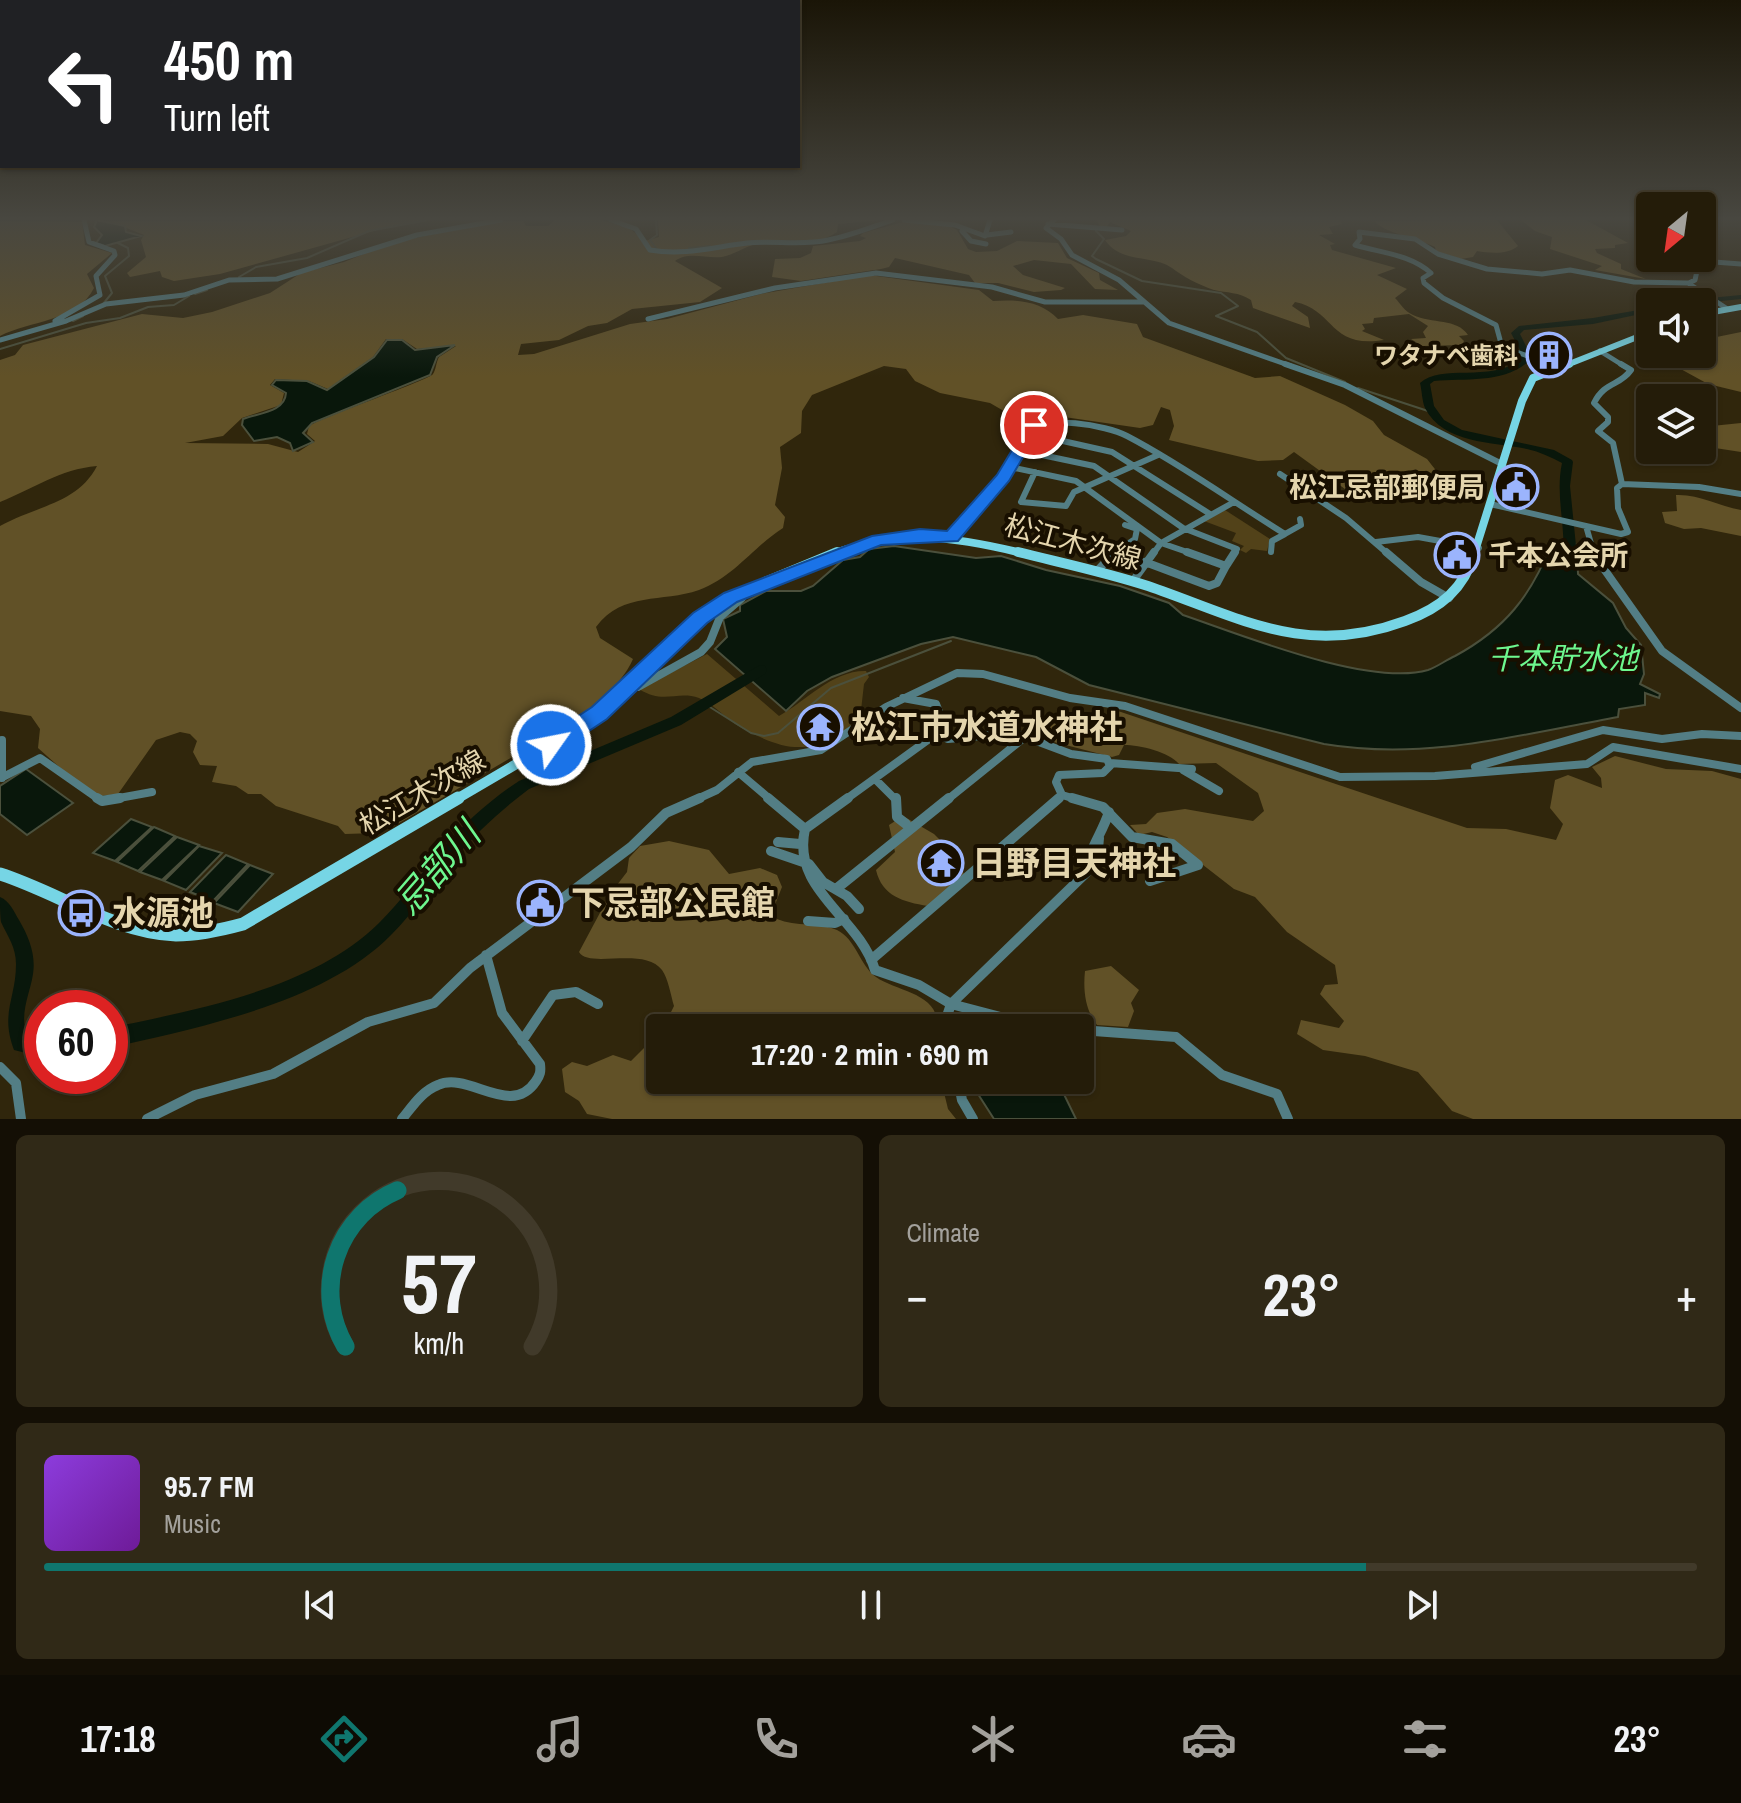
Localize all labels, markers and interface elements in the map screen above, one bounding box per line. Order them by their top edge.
text: 450 m [164,22,294,97]
icon: left [32,32,136,136]
text: Turn left [164,94,270,142]
north arrow [1636,192,1716,272]
map controls [1636,192,1716,464]
button: sound [1636,288,1716,368]
building icon: ワタナベ歯科 [1525,331,1573,379]
place label: ワタナベ歯科 [1374,339,1518,371]
button: layers [1636,384,1716,464]
pin [1000,391,1068,459]
icon: arrive [1012,403,1056,447]
public building icon: 松江忌部郵便局 [1492,463,1540,511]
place label: 松江忌部郵便局 [1289,468,1485,506]
street label: 松江木次線 [1000,506,1146,578]
public building icon: 千本公会所 [1433,531,1481,579]
place label: 千本公会所 [1488,536,1628,574]
water label: 千本貯水池 [1488,638,1641,678]
position arrow [509,703,593,787]
temple icon: 松江市水道水神社 [796,703,844,751]
place label: 松江市水道水神社 [851,704,1123,750]
street label: 松江木次線 [352,741,492,843]
water label: 忌部川 [383,808,493,925]
temple icon: 日野目天神社 [917,839,965,887]
place label: 日野目天神社 [972,840,1176,886]
public building icon: 下忌部公民館 [516,879,564,927]
place label: 下忌部公民館 [571,880,775,926]
bus stop icon: 水源池 [57,889,105,937]
place label: 水源池 [112,890,214,936]
speed limit sign: 60 [24,990,128,1094]
text: 17:20 · 2 min · 690 m [751,1034,989,1074]
text: Climate [907,1215,980,1250]
text: 57 [401,1227,477,1339]
text: 23° [1262,1254,1341,1335]
text: − [907,1265,928,1325]
text: + [1676,1265,1697,1325]
text: km/h [414,1324,465,1363]
text: 95.7 FM [164,1466,254,1506]
text: Music [164,1506,221,1541]
icon: previous [298,1583,342,1627]
icon: pause [849,1583,893,1627]
icon: next [1400,1583,1444,1627]
icon: directions [316,1711,372,1767]
icon: music [532,1711,588,1767]
icon: phone [748,1711,804,1767]
icon: climate [965,1711,1021,1767]
icon: car [1181,1711,1237,1767]
icon: filters [1397,1711,1453,1767]
text: 17:18 [80,1715,156,1763]
text: 23° [1614,1715,1661,1763]

